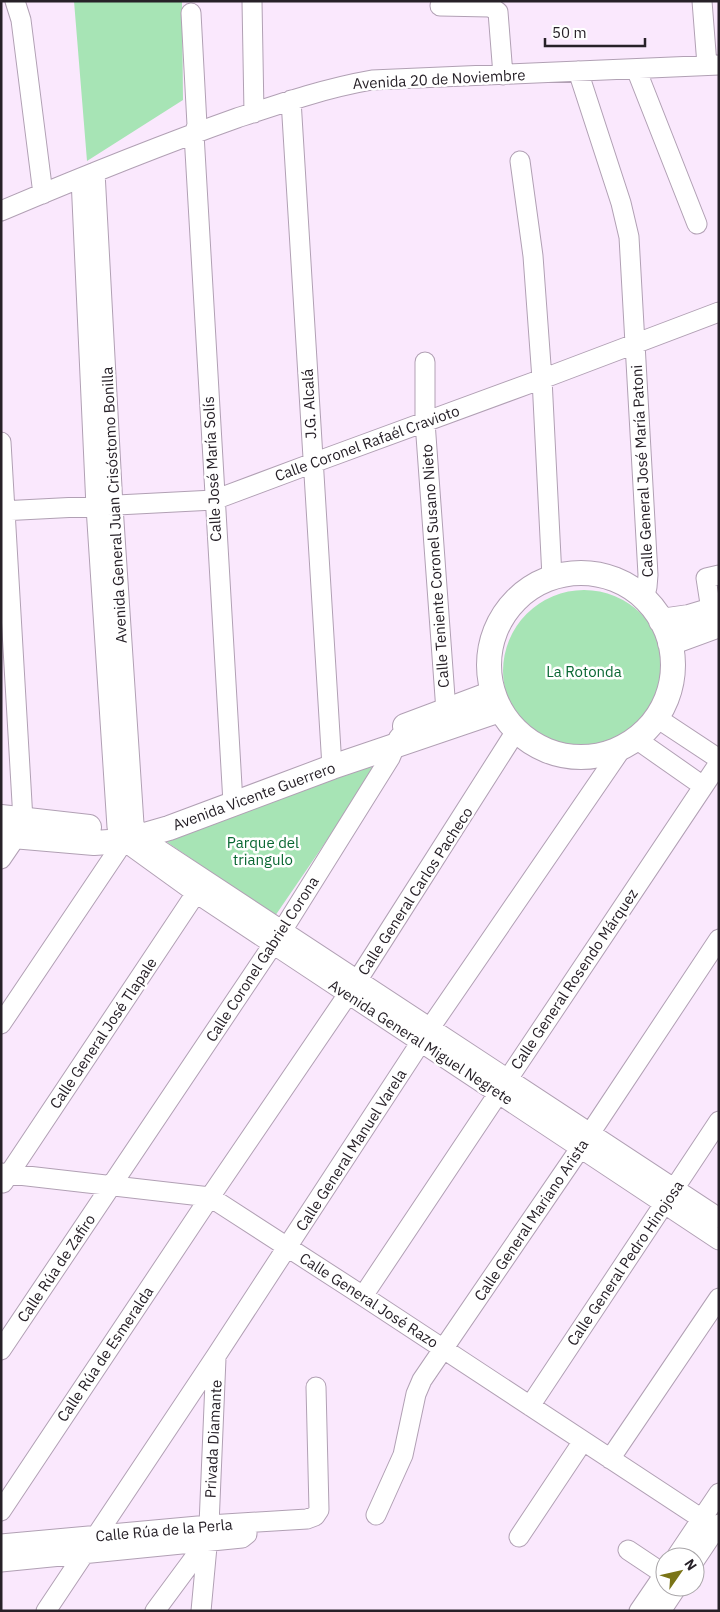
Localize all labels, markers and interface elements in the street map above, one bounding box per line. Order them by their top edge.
scale bar [545,15,645,47]
text: 50 m [552,23,587,42]
street label: Avenida 20 de Noviembre [352,65,526,93]
street label: Calle General José María Patoni [627,364,657,578]
street label: Avenida General Juan Crisóstomo Bonilla [97,366,131,644]
street label: J.G. Alcalá [298,368,320,440]
street label: Calle José María Solís [199,396,225,542]
street label: Calle Coronel Rafaél Cravioto [272,401,462,485]
street label: Calle Teniente Coronel Susano Nieto [417,444,453,688]
park label: La Rotonda [546,662,622,681]
street label: Avenida Vicente Guerrero [170,758,338,834]
street label: Calle General Carlos Pacheco [353,803,477,979]
park label: Parque del triangulo [227,833,299,869]
street label: Calle Coronel Gabriel Corona [201,873,323,1045]
street label: Calle General Rosendo Márquez [506,885,642,1073]
street label: Calle General José Tlapale [45,954,161,1112]
street label: Avenida General Miguel Negrete [325,975,517,1109]
street label: Calle General Manuel Varela [292,1065,410,1235]
street label: Calle General Mariano Arista [470,1136,592,1304]
street label: Calle General Pedro Hinojosa [562,1177,688,1349]
street label: Calle Rúa de Zafiro [13,1210,99,1326]
street label: Calle General José Razo [296,1248,442,1352]
street label: Calle Rúa de Esmeralda [53,1283,157,1425]
street label: Privada Diamante [200,1379,226,1499]
street label: Calle Rúa de la Perla [95,1515,233,1545]
north arrow [655,1547,705,1597]
text: N [680,1555,701,1574]

